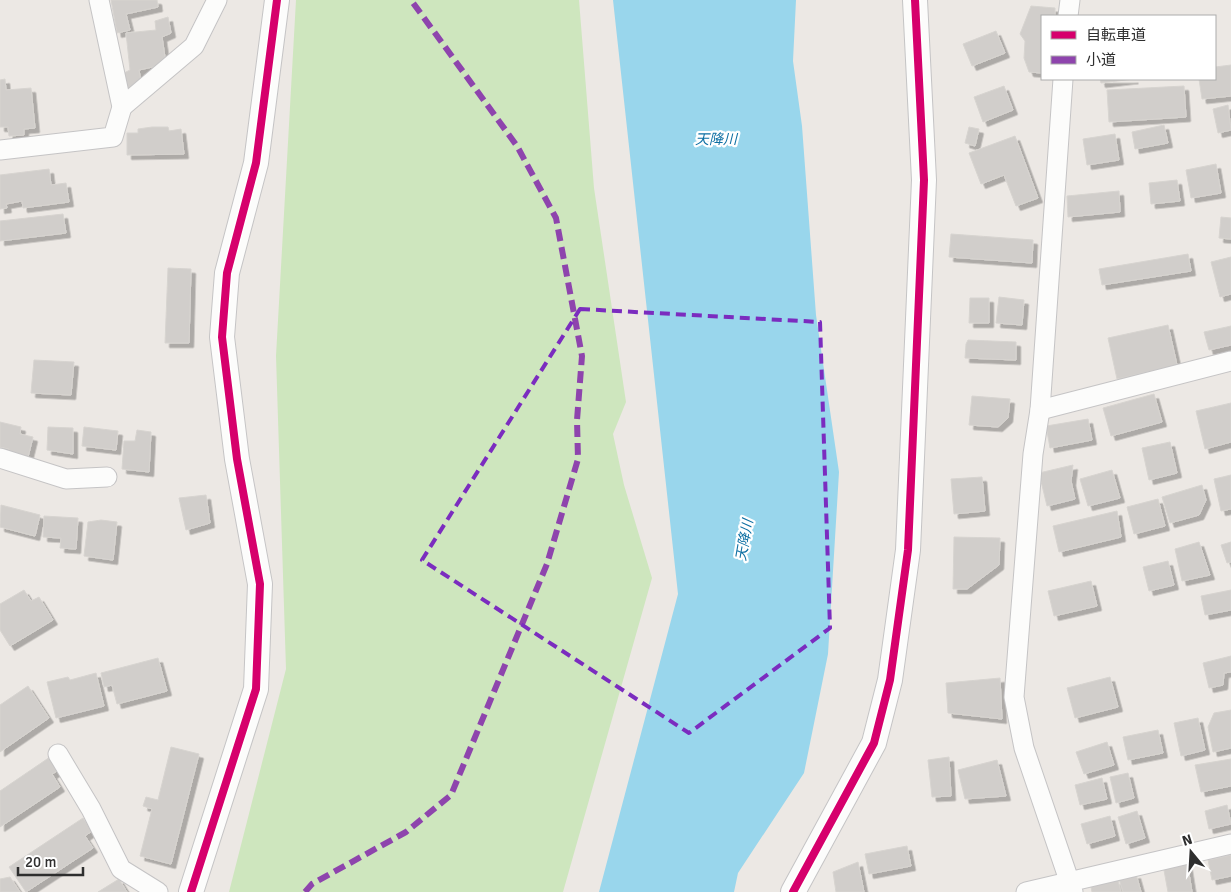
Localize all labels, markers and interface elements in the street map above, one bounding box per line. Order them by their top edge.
legend [1041,15,1216,80]
text: 自転車道 [1086,26,1146,44]
text: 小道 [1086,51,1116,69]
water label: 天降川 [695,131,739,148]
water label: 天降川 [732,516,757,562]
north arrow [1166,827,1216,877]
text: N [1180,831,1194,850]
scale bar [18,844,82,876]
text: 20 m [25,853,56,871]

